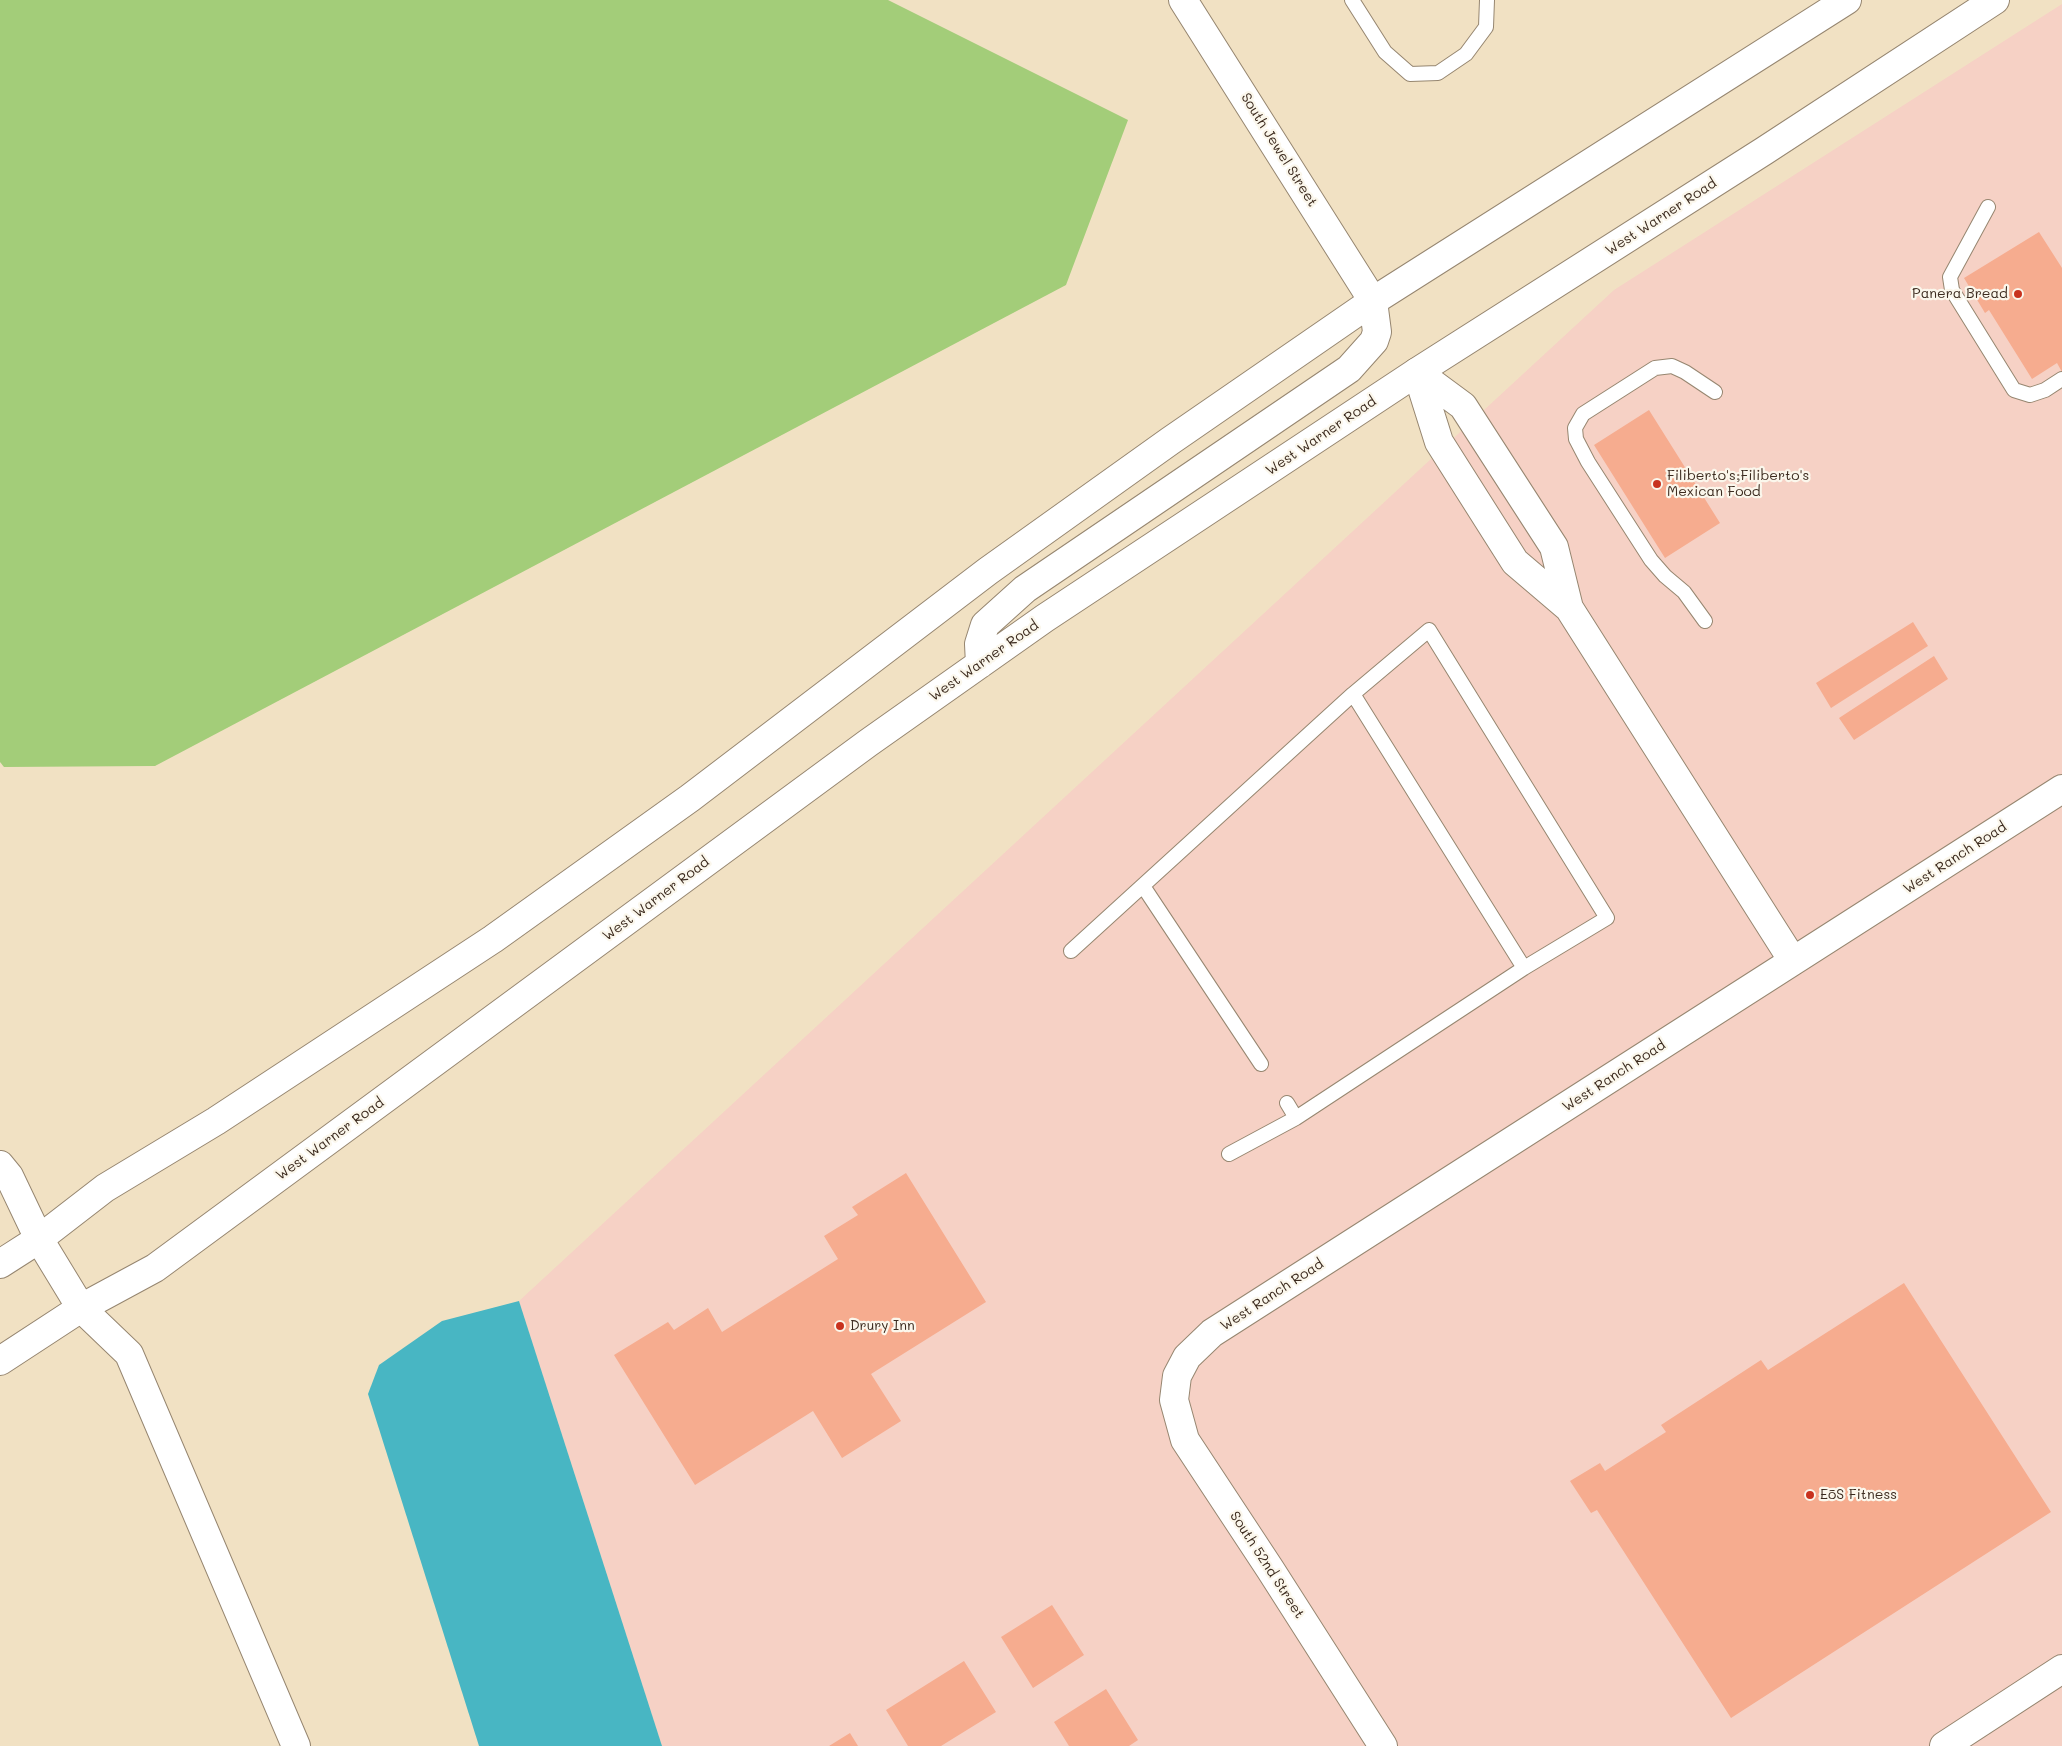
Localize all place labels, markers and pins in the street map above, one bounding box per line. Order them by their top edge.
place label: Panera Bread [1912,286,2008,302]
marker: Panera Bread [2012,288,2024,300]
place label: Filiberto's;Filiberto's Mexican Food [1667,468,1809,501]
marker: Filiberto's;Filiberto's Mexican Food [1651,478,1663,490]
place label: Drury Inn [850,1318,915,1334]
marker: Drury Inn [834,1320,846,1332]
place label: EōS Fitness [1820,1487,1897,1503]
marker: EōS Fitness [1804,1489,1816,1501]

